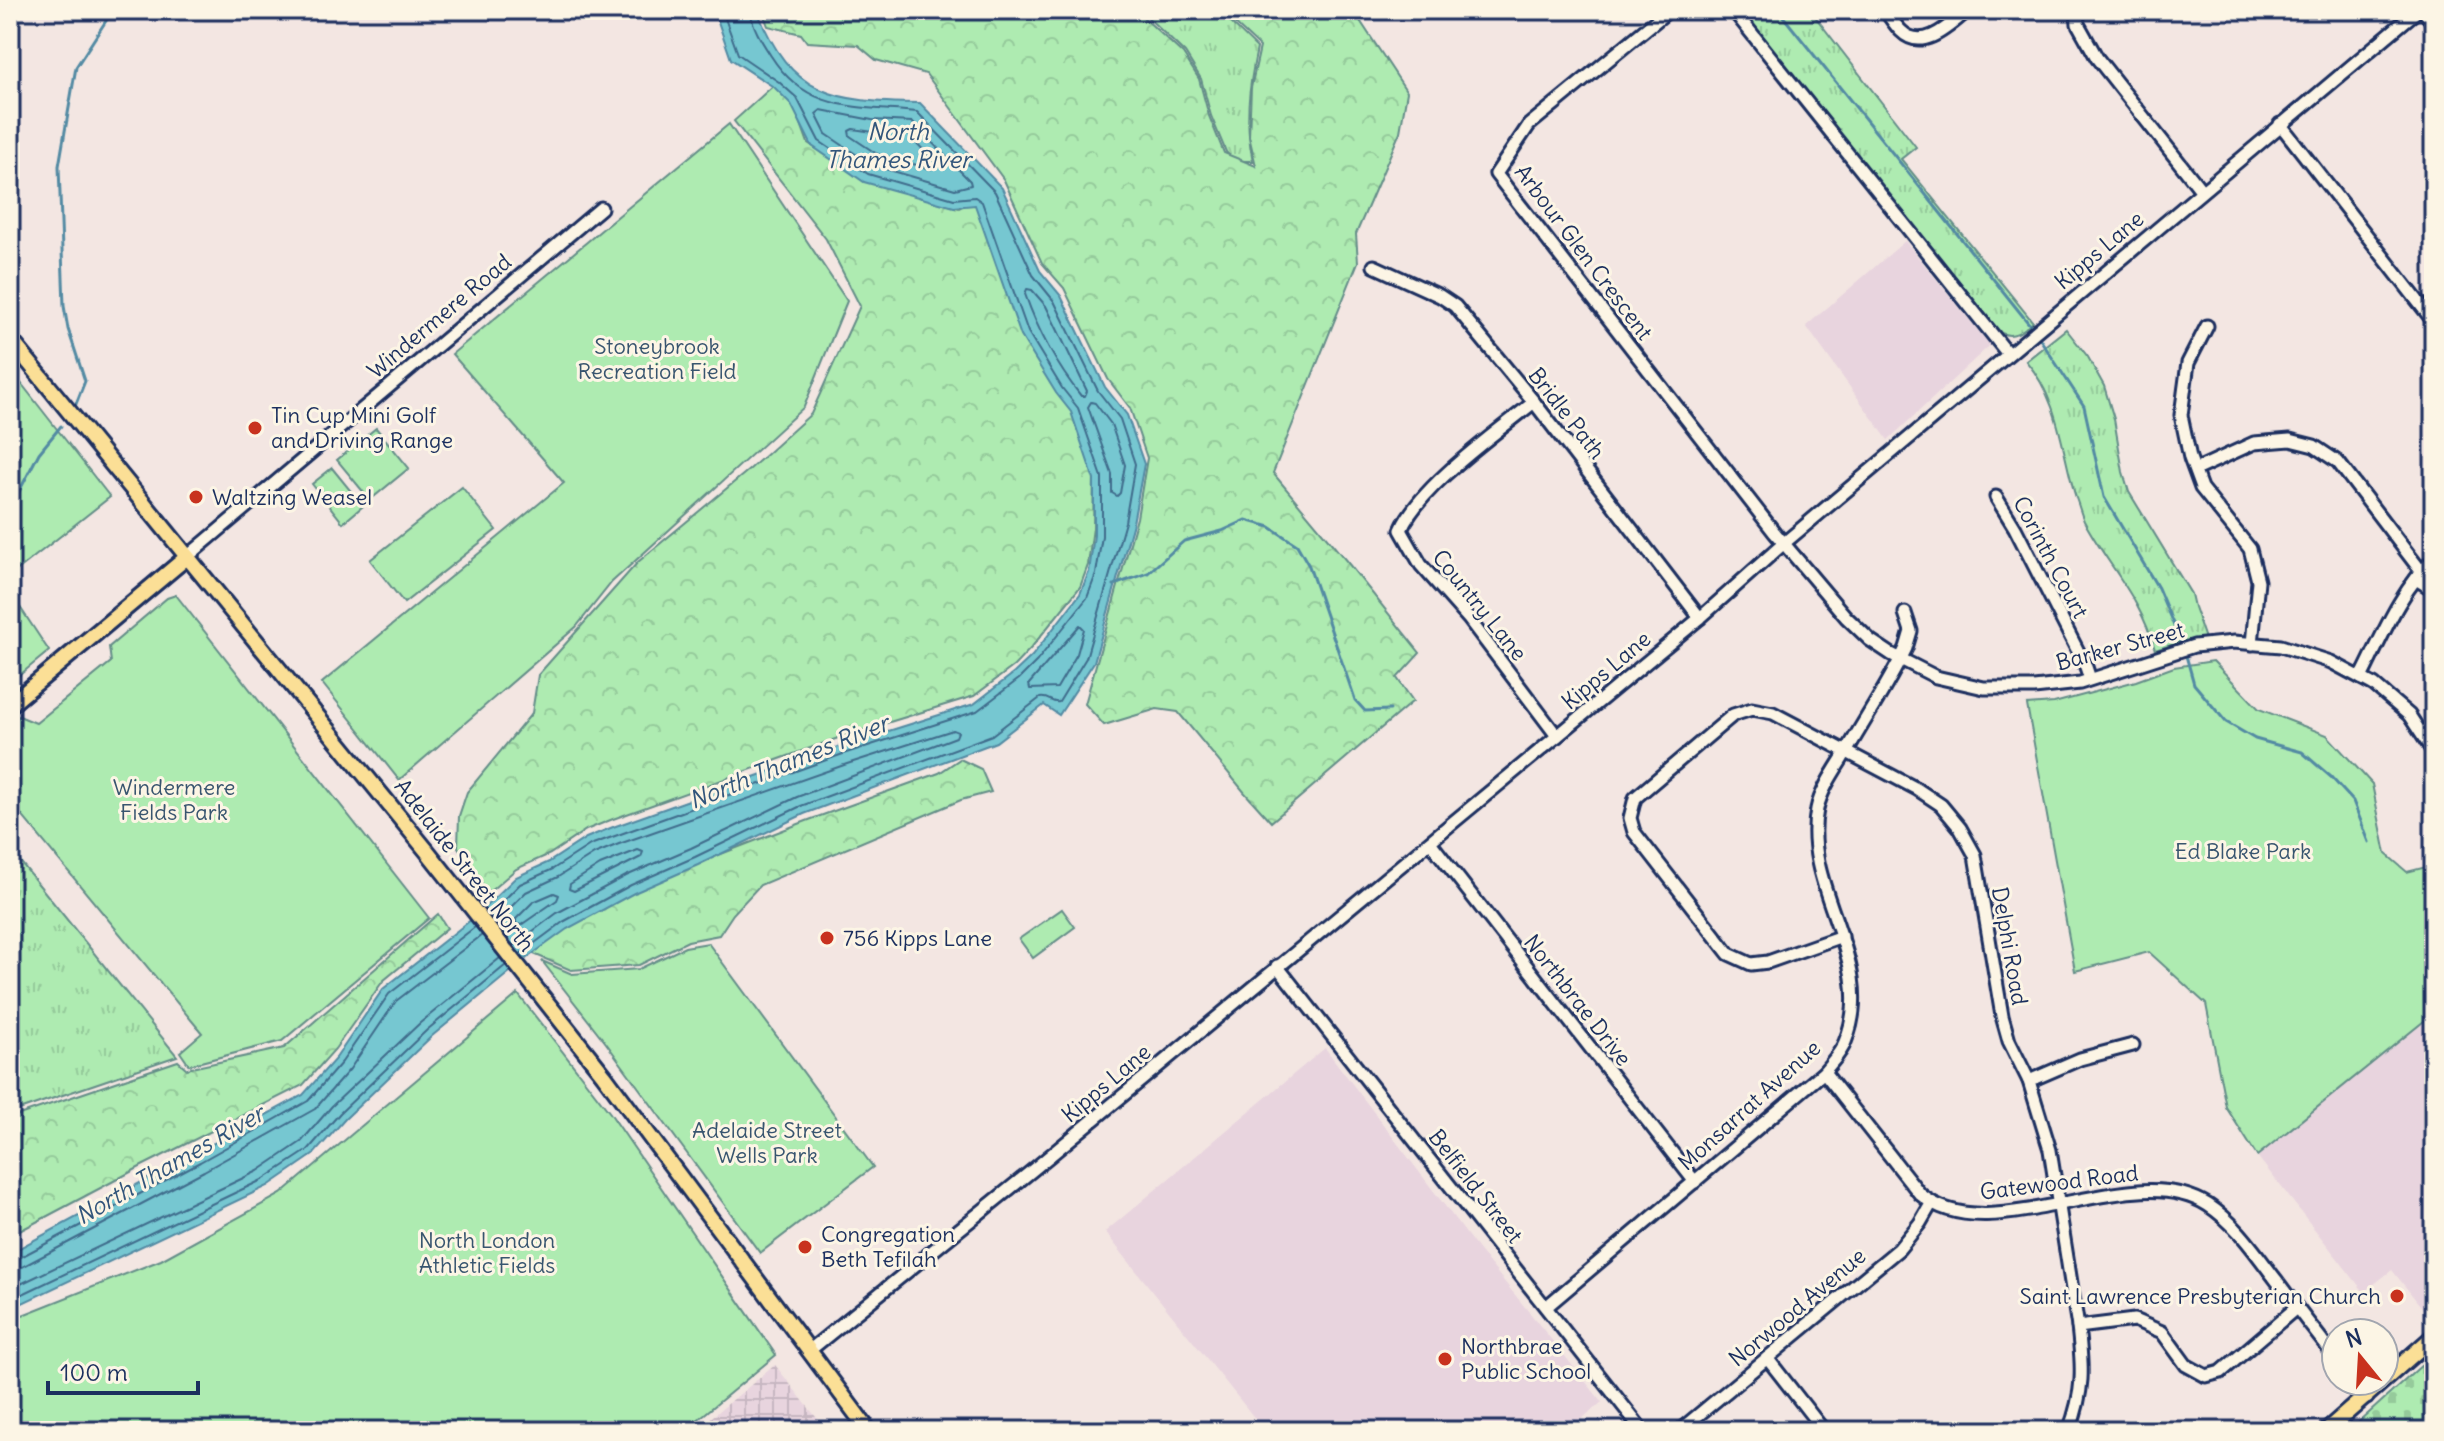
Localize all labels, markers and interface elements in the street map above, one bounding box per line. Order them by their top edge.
water label: North Thames River [825,116,974,174]
street label: Arbour Glen Crescent [1509,159,1659,345]
street label: Kipps Lane [2049,205,2149,295]
street label: Windermere Road [361,248,517,384]
park label: Stoneybrook Recreation Field [577,332,737,385]
street label: Bridle Path [1523,362,1611,464]
place label: Tin Cup Mini Golf and Driving Range [271,401,453,454]
marker: Tin Cup Mini Golf and Driving Range [246,419,264,437]
place label: Waltzing Weasel [212,483,372,511]
marker: Waltzing Weasel [187,488,205,506]
street label: Corinth Court [2007,491,2095,623]
street label: Country Lane [1427,544,1533,666]
street label: Barker Street [2053,615,2187,677]
street label: Kipps Lane [1556,625,1656,715]
water label: North Thames River [684,706,896,815]
park label: Windermere Fields Park [113,773,235,826]
street label: Adelaide Street North [389,773,541,957]
park label: Ed Blake Park [2175,837,2311,865]
street label: Delphi Road [1986,885,2034,1007]
place label: 756 Kipps Lane [843,924,992,952]
marker: 756 Kipps Lane [818,929,836,947]
street label: Northbrae Drive [1518,929,1638,1071]
street label: Monsarrat Avenue [1672,1034,1826,1176]
street label: Kipps Lane [1056,1038,1156,1128]
water label: North Thames River [70,1096,272,1230]
park label: Adelaide Street Wells Park [692,1116,842,1169]
street label: Belfield Street [1423,1123,1529,1249]
street label: Gatewood Road [1978,1158,2140,1206]
place label: Congregation Beth Tefilah [821,1220,955,1273]
park label: North London Athletic Fields [419,1226,555,1279]
marker: Congregation Beth Tefilah [796,1238,814,1256]
street label: Norwood Avenue [1723,1242,1871,1372]
place label: Saint Lawrence Presbyterian Church [2020,1282,2381,1310]
marker: Saint Lawrence Presbyterian Church [2388,1287,2406,1305]
north arrow [2320,1317,2400,1397]
text: N [2342,1322,2365,1354]
place label: Northbrae Public School [1461,1332,1591,1385]
scale bar [48,1345,198,1395]
marker: Northbrae Public School [1436,1350,1454,1368]
text: 100 m [60,1357,128,1387]

